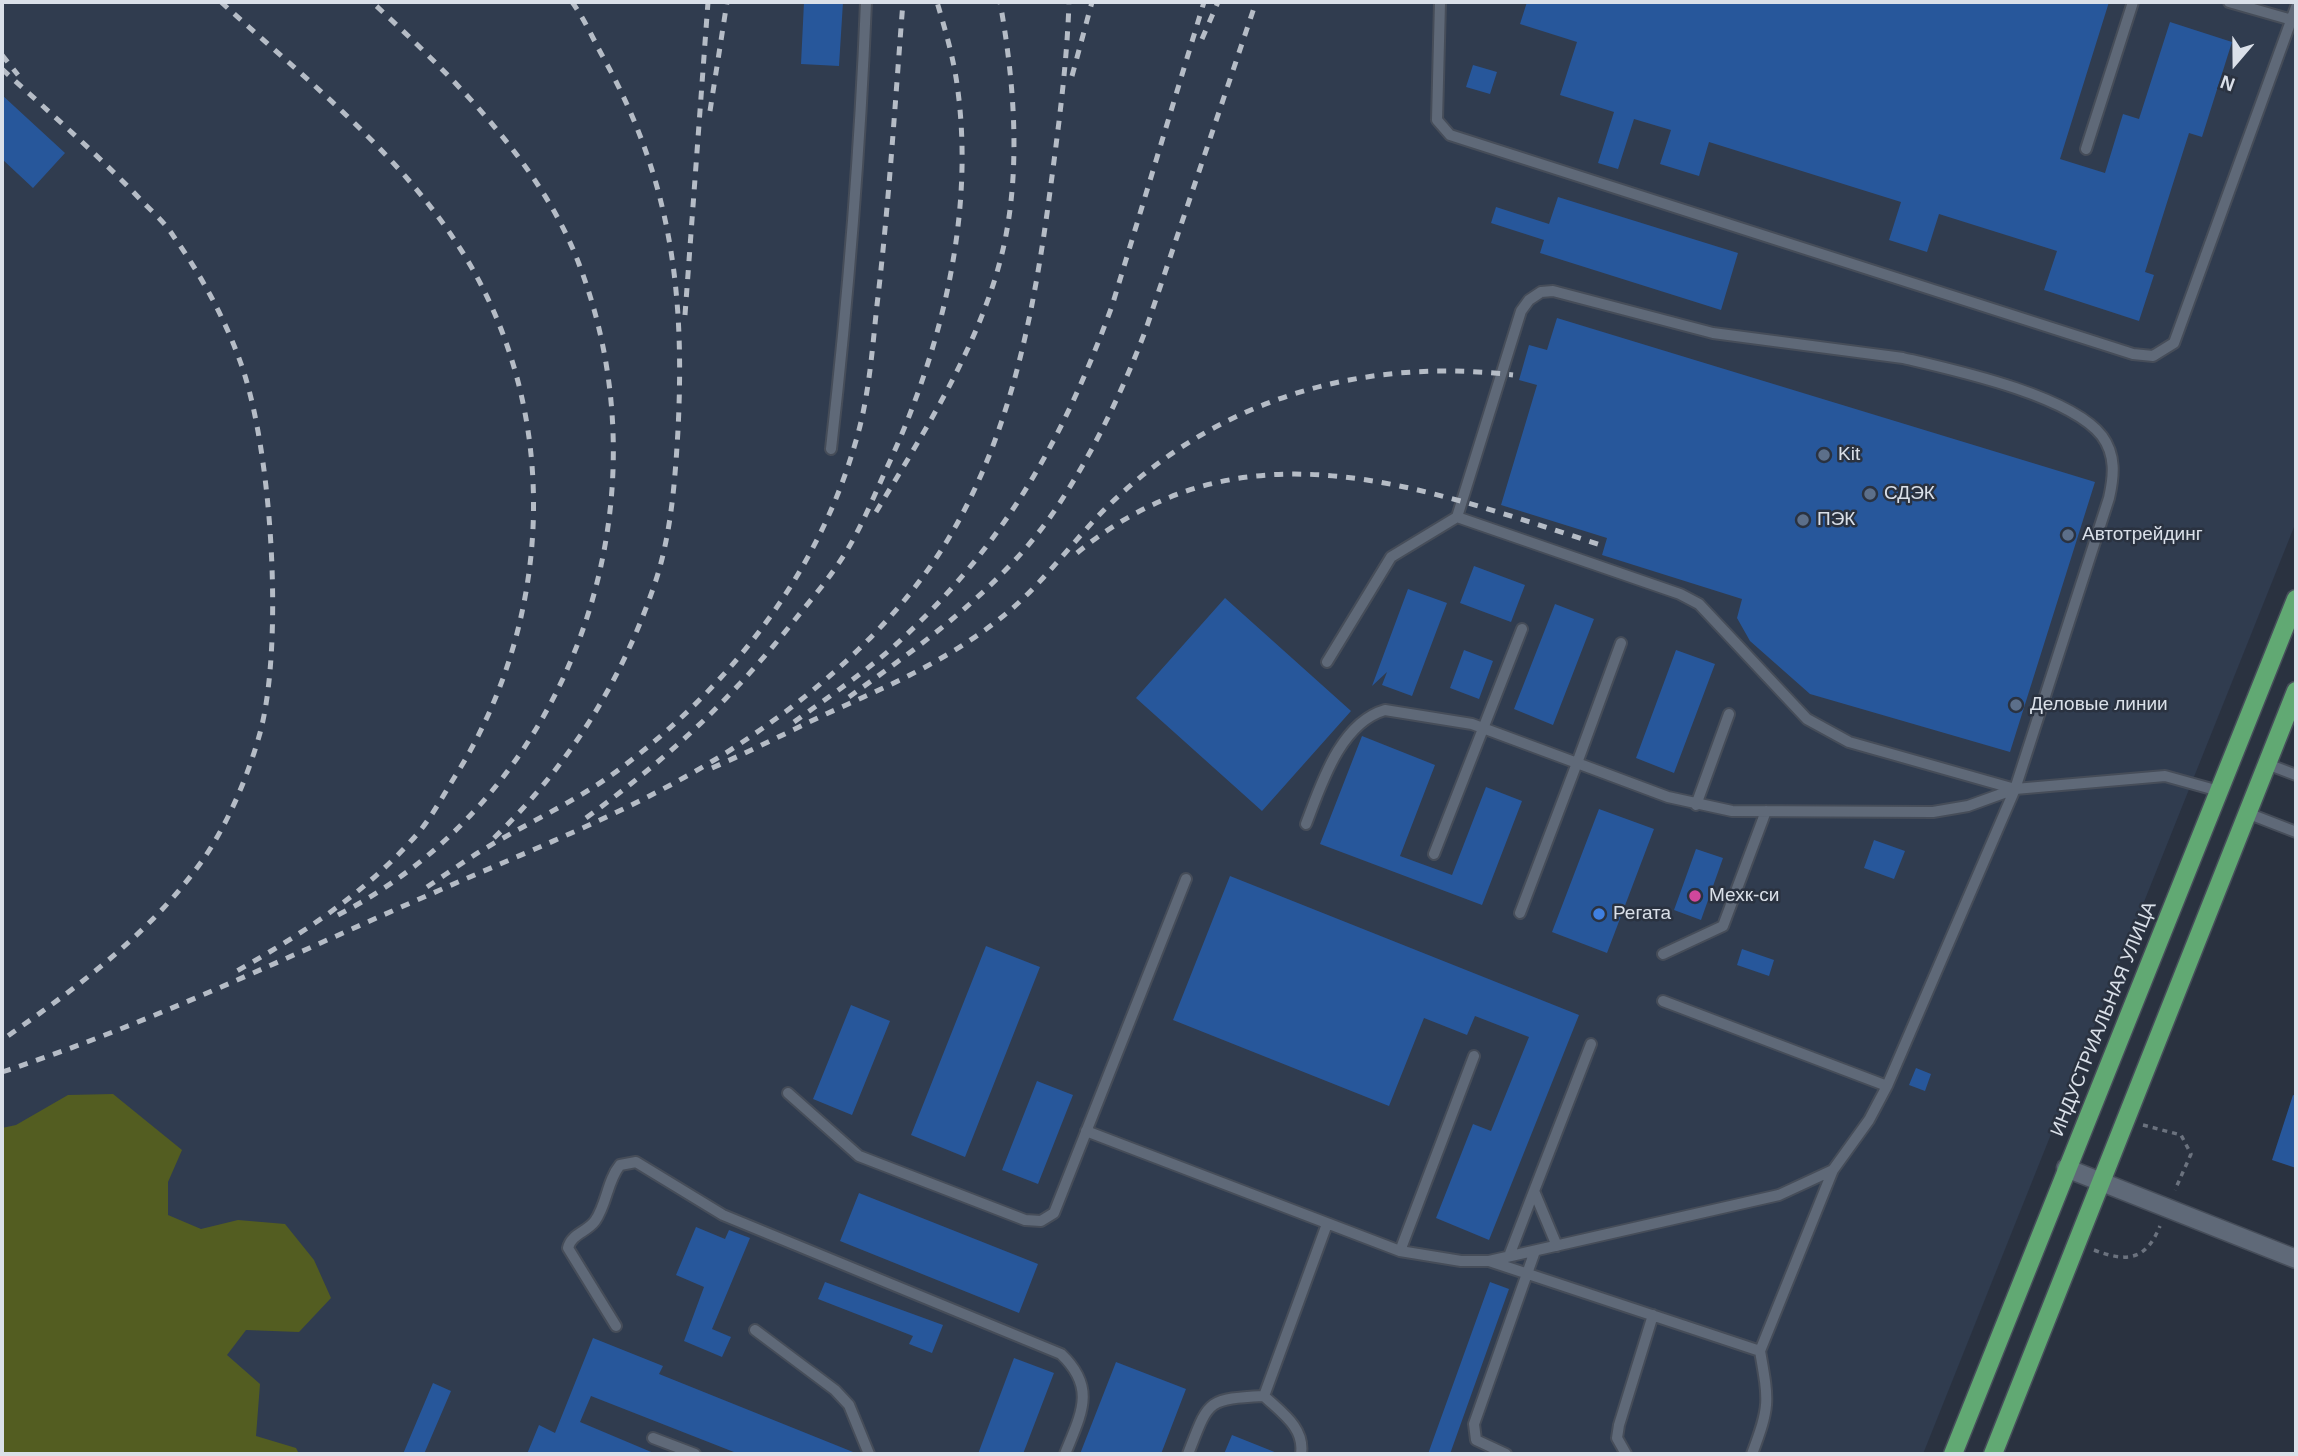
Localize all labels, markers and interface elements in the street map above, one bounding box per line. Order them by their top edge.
north arrow [2200,28,2270,98]
text: N [2218,71,2238,95]
place label: Kit [1838,444,1860,466]
marker: Kit [1816,447,1832,463]
place label: СДЭК [1884,483,1935,505]
marker: СДЭК [1862,486,1878,502]
place label: ПЭК [1817,509,1855,531]
marker: ПЭК [1795,512,1811,528]
place label: Автотрейдинг [2082,524,2203,546]
marker: Автотрейдинг [2060,527,2076,543]
place label: Деловые линии [2030,694,2168,716]
marker: Деловые линии [2008,697,2024,713]
place label: Мехк-си [1709,885,1779,907]
marker: Мехк-си [1687,888,1703,904]
street label: ИНДУСТРИАЛЬНАЯ УЛИЦА [2046,898,2162,1140]
place label: Регата [1613,903,1671,925]
marker: Регата [1591,906,1607,922]

